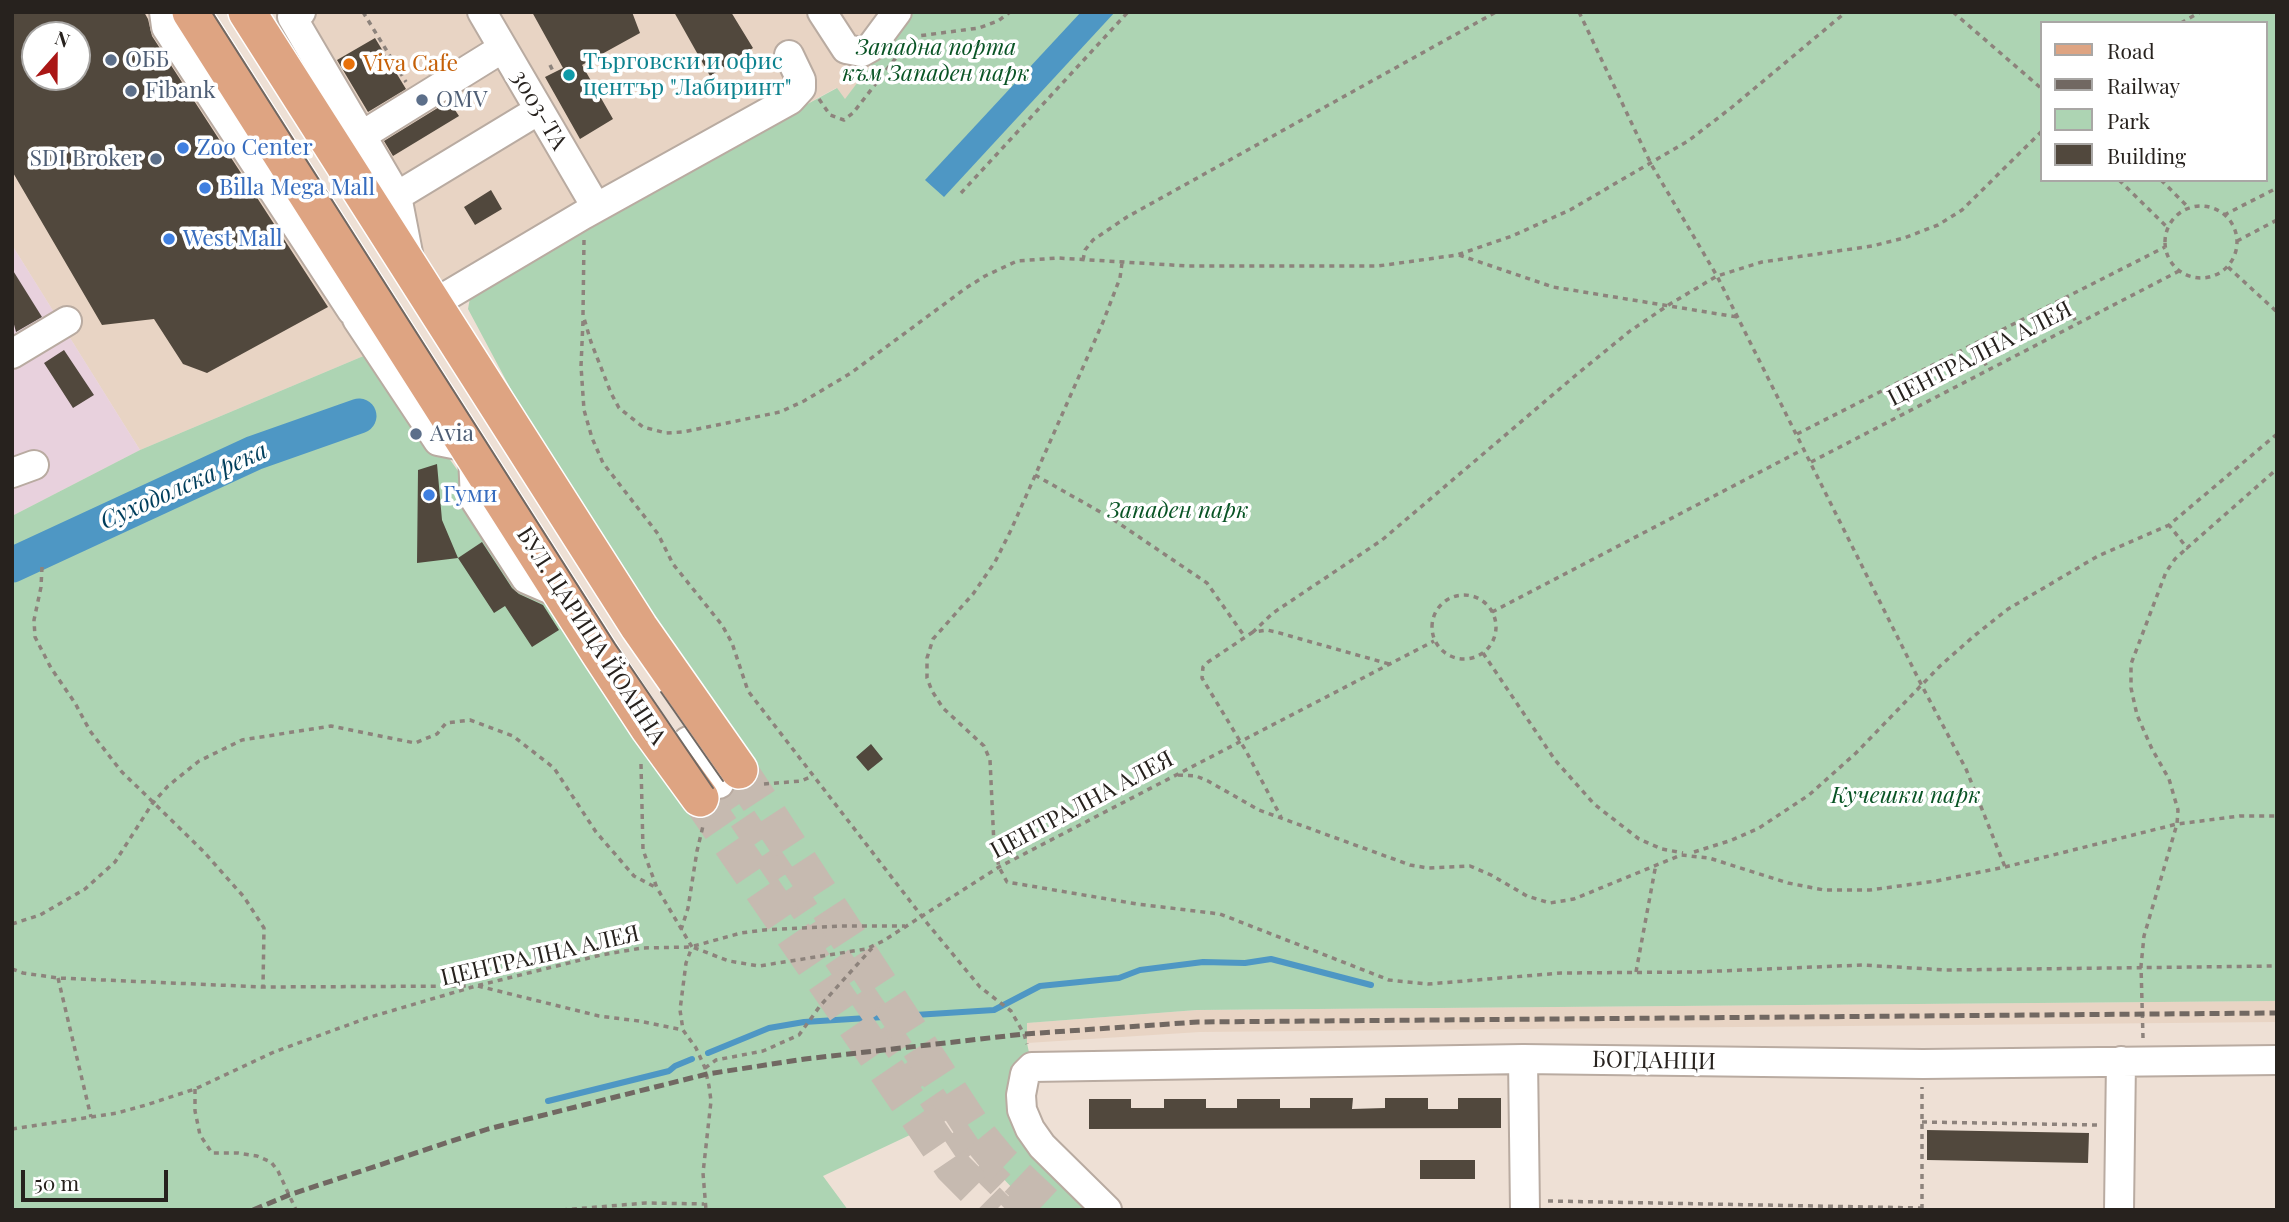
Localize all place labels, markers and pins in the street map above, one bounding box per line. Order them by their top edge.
place label: ОББ [125,46,169,74]
place label: Търговски и офис център "Лабиринт" [583,48,792,102]
place label: Viva Cafe [363,50,458,78]
marker: ОББ [103,52,119,68]
marker: Viva Cafe [341,56,357,72]
marker: Търговски и офис център "Лабиринт" [561,67,577,83]
place label: Fibank [145,77,216,105]
marker: Fibank [123,83,139,99]
place label: OMV [436,86,487,114]
marker: OMV [414,92,430,108]
place label: Zoo Center [197,134,313,162]
marker: Zoo Center [175,140,191,156]
place label: SDI Broker [29,145,142,173]
marker: SDI Broker [148,151,164,167]
place label: Billa Mega Mall [219,174,375,202]
marker: Billa Mega Mall [197,180,213,196]
place label: West Mall [183,225,283,253]
marker: West Mall [161,231,177,247]
place label: Avia [430,420,474,448]
marker: Avia [408,426,424,442]
place label: Гуми [443,481,497,509]
marker: Гуми [421,487,437,503]

